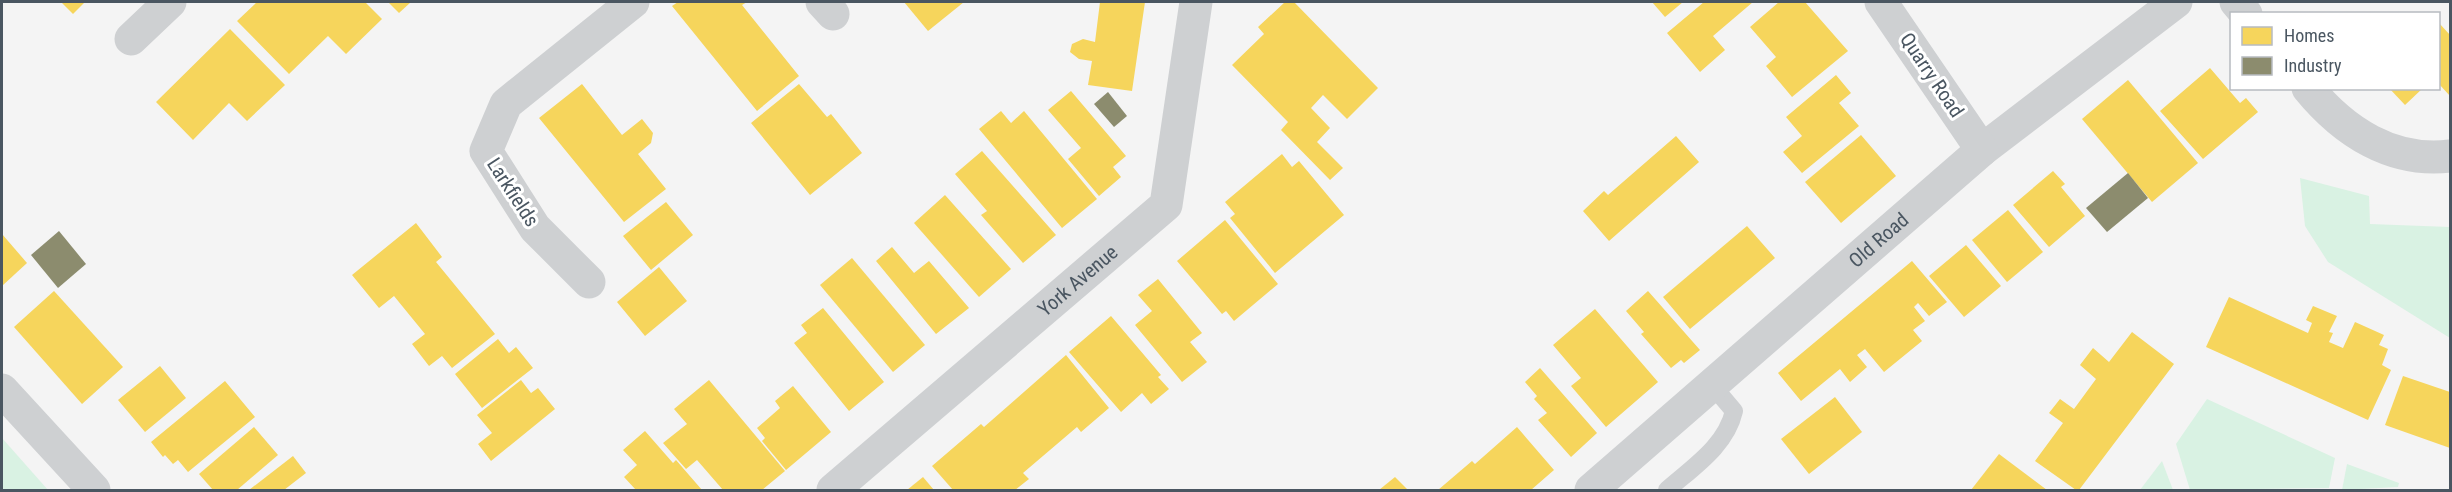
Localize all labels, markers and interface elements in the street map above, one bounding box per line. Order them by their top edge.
legend [2230,12,2440,90]
text: Homes [2284,25,2334,46]
street label: Quarry Road [1895,28,1969,122]
text: Industry [2284,55,2342,76]
street label: Larkfields [482,153,544,231]
street label: Old Road [1844,208,1913,272]
street label: York Avenue [1033,240,1122,321]

